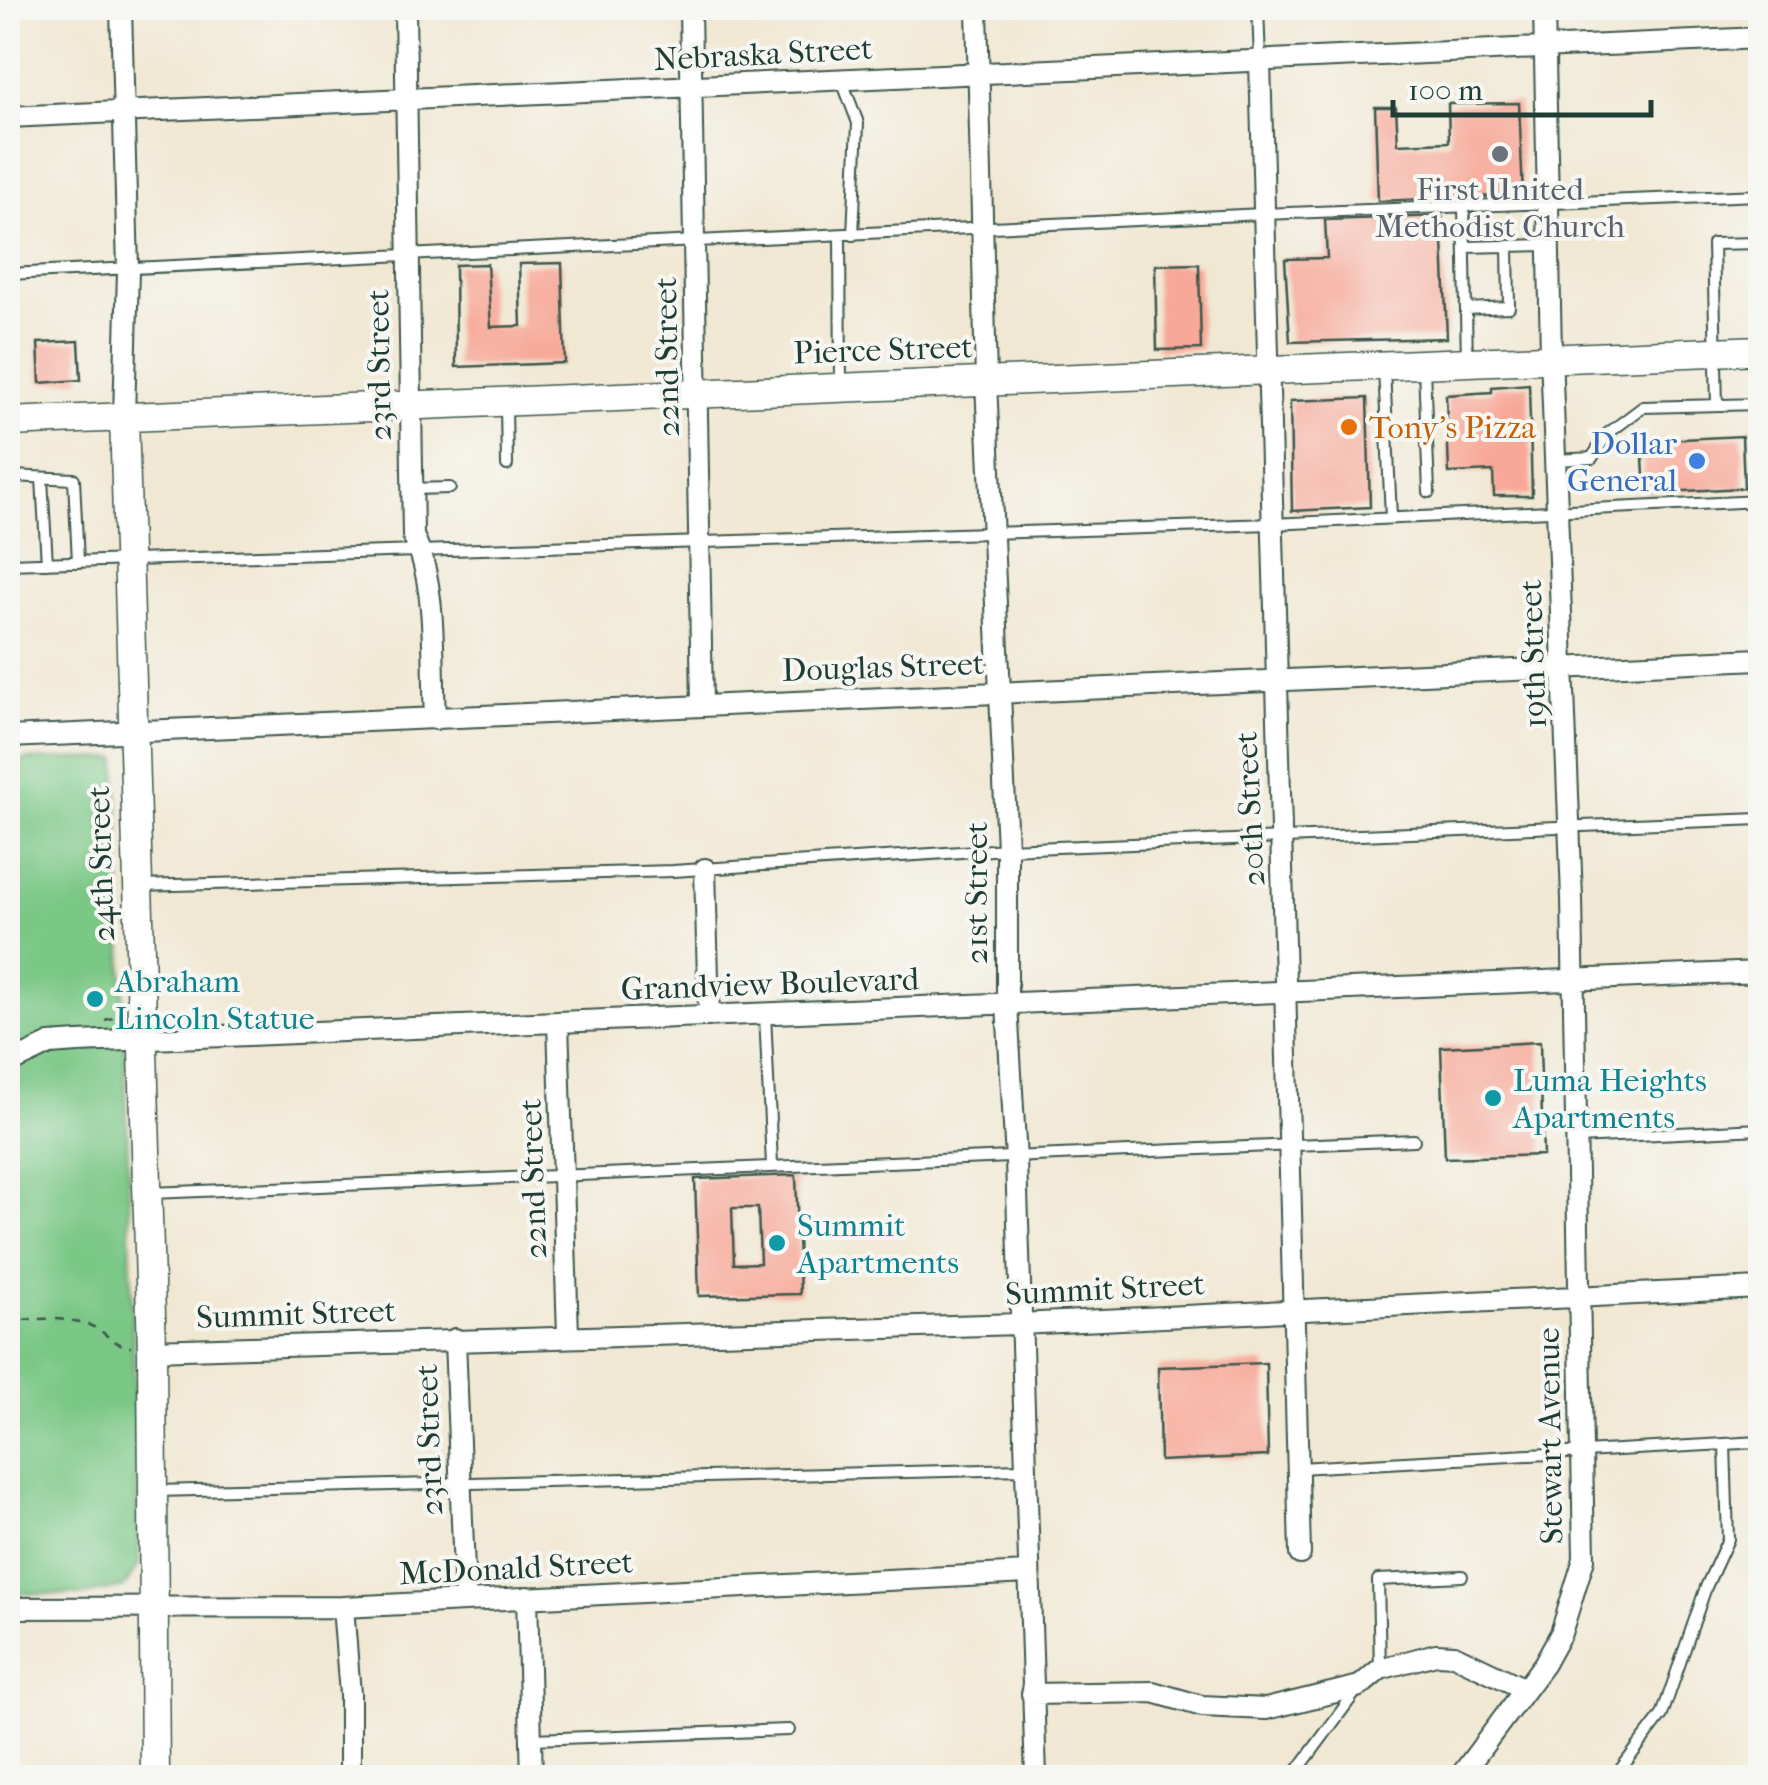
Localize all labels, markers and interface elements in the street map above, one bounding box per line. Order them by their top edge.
street label: Nebraska Street [653,30,874,78]
scale bar [1393,55,1650,117]
text: 100 m [1408,73,1483,108]
marker: First United Methodist Church [1489,143,1511,165]
place label: First United Methodist Church [1375,171,1625,245]
street label: 22nd Street [647,276,687,437]
street label: 23rd Street [359,288,399,441]
street label: Pierce Street [793,328,974,372]
place label: Tony's Pizza [1369,409,1537,446]
marker: Tony's Pizza [1338,416,1360,438]
place label: Dollar General [1567,425,1677,499]
marker: Dollar General [1686,450,1708,472]
street label: 19th Street [1512,578,1554,729]
street label: Douglas Street [781,645,985,689]
street label: 20th Street [1227,730,1273,887]
street label: 24th Street [80,785,122,943]
street label: 21st Street [958,821,995,964]
street label: Grandview Boulevard [620,960,920,1008]
place label: Abraham Lincoln Statue [113,963,315,1037]
marker: Abraham Lincoln Statue [84,988,106,1010]
place label: Luma Heights Apartments [1511,1062,1707,1136]
marker: Luma Heights Apartments [1482,1087,1504,1109]
street label: 22nd Street [512,1098,554,1260]
place label: Summit Apartments [795,1207,959,1281]
marker: Summit Apartments [766,1232,788,1254]
street label: Summit Street [1004,1265,1206,1313]
street label: Summit Street [196,1292,397,1336]
street label: Stewart Avenue [1530,1327,1570,1545]
street label: 23rd Street [408,1363,450,1516]
street label: McDonald Street [398,1543,634,1593]

